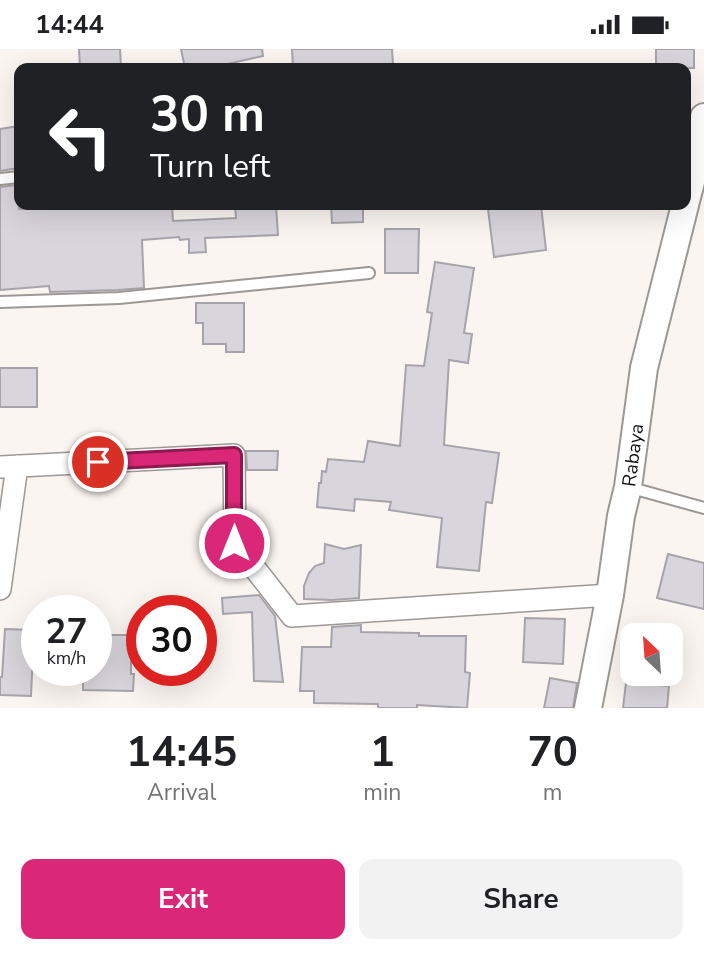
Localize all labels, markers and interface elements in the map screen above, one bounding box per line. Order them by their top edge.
text: 14:44 [35,7,104,42]
text: 30 m [150,81,265,148]
icon: left [35,91,126,182]
text: Turn left [150,145,270,188]
street label: Rabaya [616,422,650,488]
pin [68,432,128,492]
icon: arrive [79,443,117,481]
position arrow [197,506,271,580]
speed limit sign: 30 [126,595,217,686]
text: 27 [45,608,88,655]
north arrow [620,623,682,686]
map controls [620,623,683,686]
text: km/h [47,646,86,670]
text: 14:45 [126,724,237,781]
text: 1 [370,724,395,781]
text: 70 [528,724,578,781]
text: Arrival [147,777,216,808]
text: min [363,777,401,808]
text: m [543,777,563,808]
button: Exit [21,859,345,939]
button: Share [359,859,683,939]

